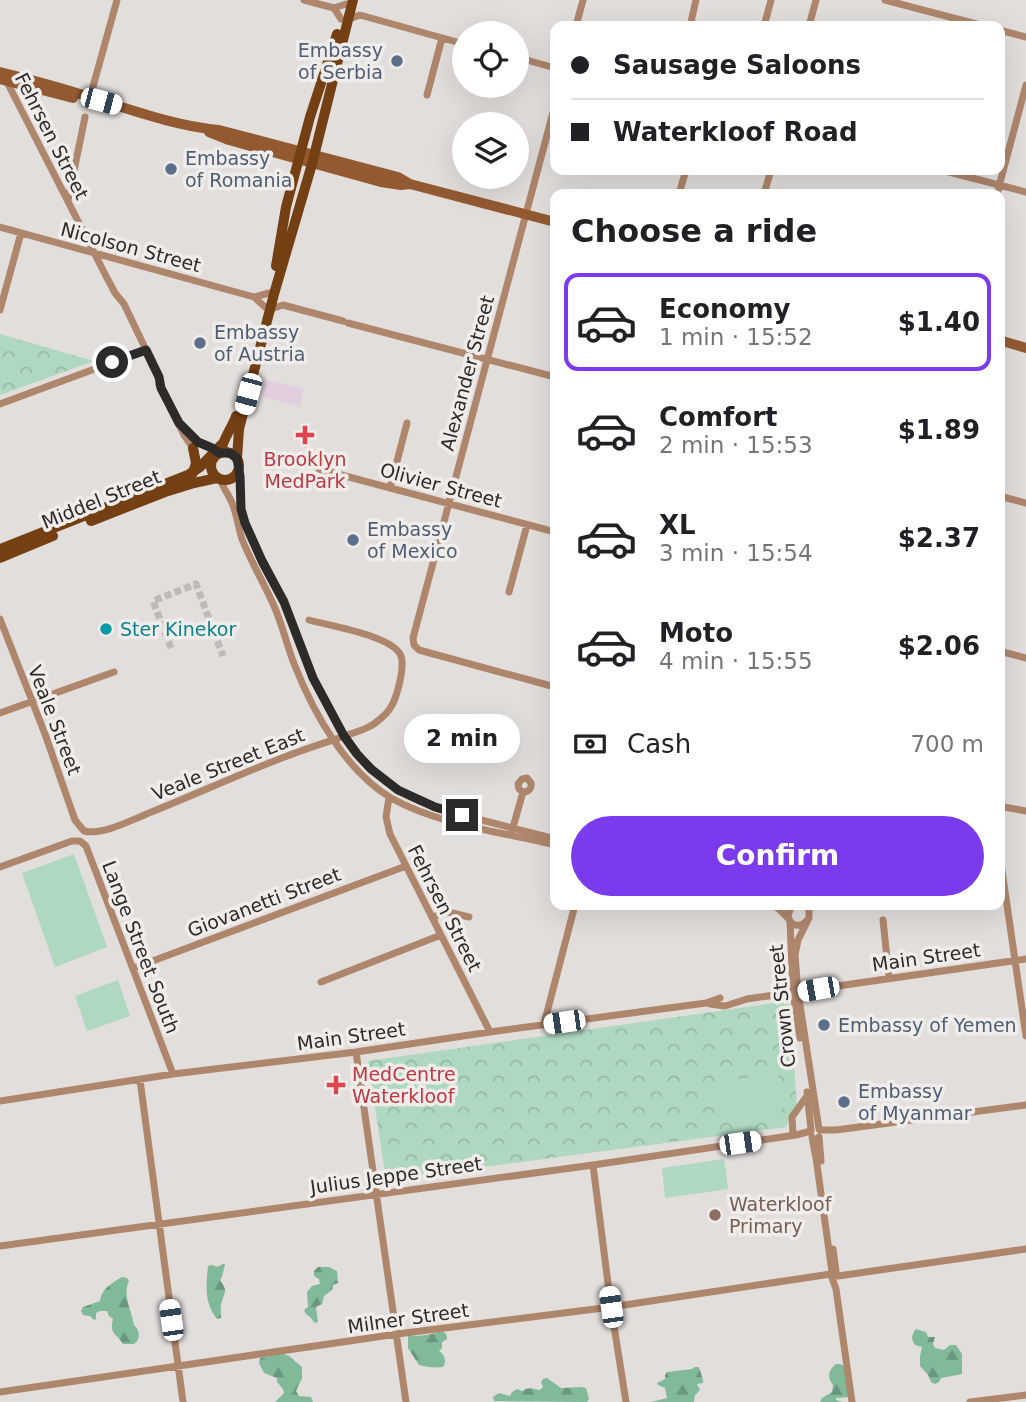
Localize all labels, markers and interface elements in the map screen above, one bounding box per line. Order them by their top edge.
map controls [452,21,529,189]
button: locate [452,21,529,98]
place label: Embassy of Serbia [298,39,383,83]
text: Sausage Saloons [613,50,861,80]
marker: Embassy of Serbia [389,53,405,69]
street label: Fehrsen Street [11,69,93,203]
car [78,85,125,117]
button: layers [452,112,529,189]
text: Waterkloof Road [613,117,858,147]
place label: Embassy of Romania [185,147,292,191]
marker: Embassy of Romania [163,161,179,177]
text: Choose a ride [571,212,817,250]
street label: Nicolson Street [59,218,203,276]
icon: car [575,291,638,354]
street label: Alexander Street [436,293,498,453]
text: Economy [659,294,790,324]
text: $1.40 [898,307,980,337]
place label: Embassy of Austria [214,321,305,365]
text: 1 min · 15:52 [659,324,813,350]
marker: Embassy of Austria [192,335,208,351]
route start [96,346,128,378]
car [233,371,264,417]
icon: car [575,399,638,462]
text: Comfort [659,402,777,432]
text: $1.89 [898,415,980,445]
marker: Brooklyn MedPark [295,425,315,445]
text: 2 min · 15:53 [659,432,813,458]
place label: Brooklyn MedPark [263,448,347,492]
street label: Olivier Street [378,458,504,512]
street label: Middel Street [38,465,164,533]
icon: car [575,507,638,570]
text: XL [659,510,696,540]
place label: Embassy of Mexico [367,518,458,562]
text: $2.37 [898,523,980,553]
marker: Embassy of Mexico [345,532,361,548]
text: 3 min · 15:54 [659,540,813,566]
icon: car [575,615,638,678]
place label: Ster Kinekor [120,618,236,640]
text: Moto [659,618,733,648]
marker: Ster Kinekor [98,621,114,637]
text: $2.06 [898,631,980,661]
text: 4 min · 15:55 [659,648,813,674]
street label: Veale Street [24,662,86,778]
callout: 2 min [404,714,520,762]
street label: Veale Street East [148,723,308,805]
text: 2 min [426,725,498,751]
icon: cash [571,725,609,763]
text: Cash [627,729,691,759]
text: 700 m [910,731,984,757]
route end [446,799,478,831]
button: Confirm [571,816,984,896]
street label: Fehrsen Street [404,841,486,975]
street label: Lange Street South [98,858,184,1036]
street label: Giovanetti Street [184,863,344,941]
street label: Main Street [870,939,982,975]
street label: Crown Street [765,943,799,1069]
car [796,975,841,1003]
car [542,1009,587,1035]
place label: Embassy of Yemen [838,1014,1017,1036]
marker: Embassy of Yemen [816,1017,832,1033]
street label: Main Street [295,1018,407,1054]
place label: MedCentre Waterkloof [352,1063,456,1107]
marker: MedCentre Waterkloof [326,1075,346,1095]
place label: Embassy of Myanmar [858,1080,972,1124]
marker: Embassy of Myanmar [836,1094,852,1110]
car [718,1130,763,1156]
street label: Julius Jeppe Street [308,1152,483,1198]
place label: Waterkloof Primary [729,1193,833,1237]
marker: Waterkloof Primary [707,1207,723,1223]
car [598,1285,625,1329]
car [158,1298,185,1342]
street label: Milner Street [346,1299,470,1337]

